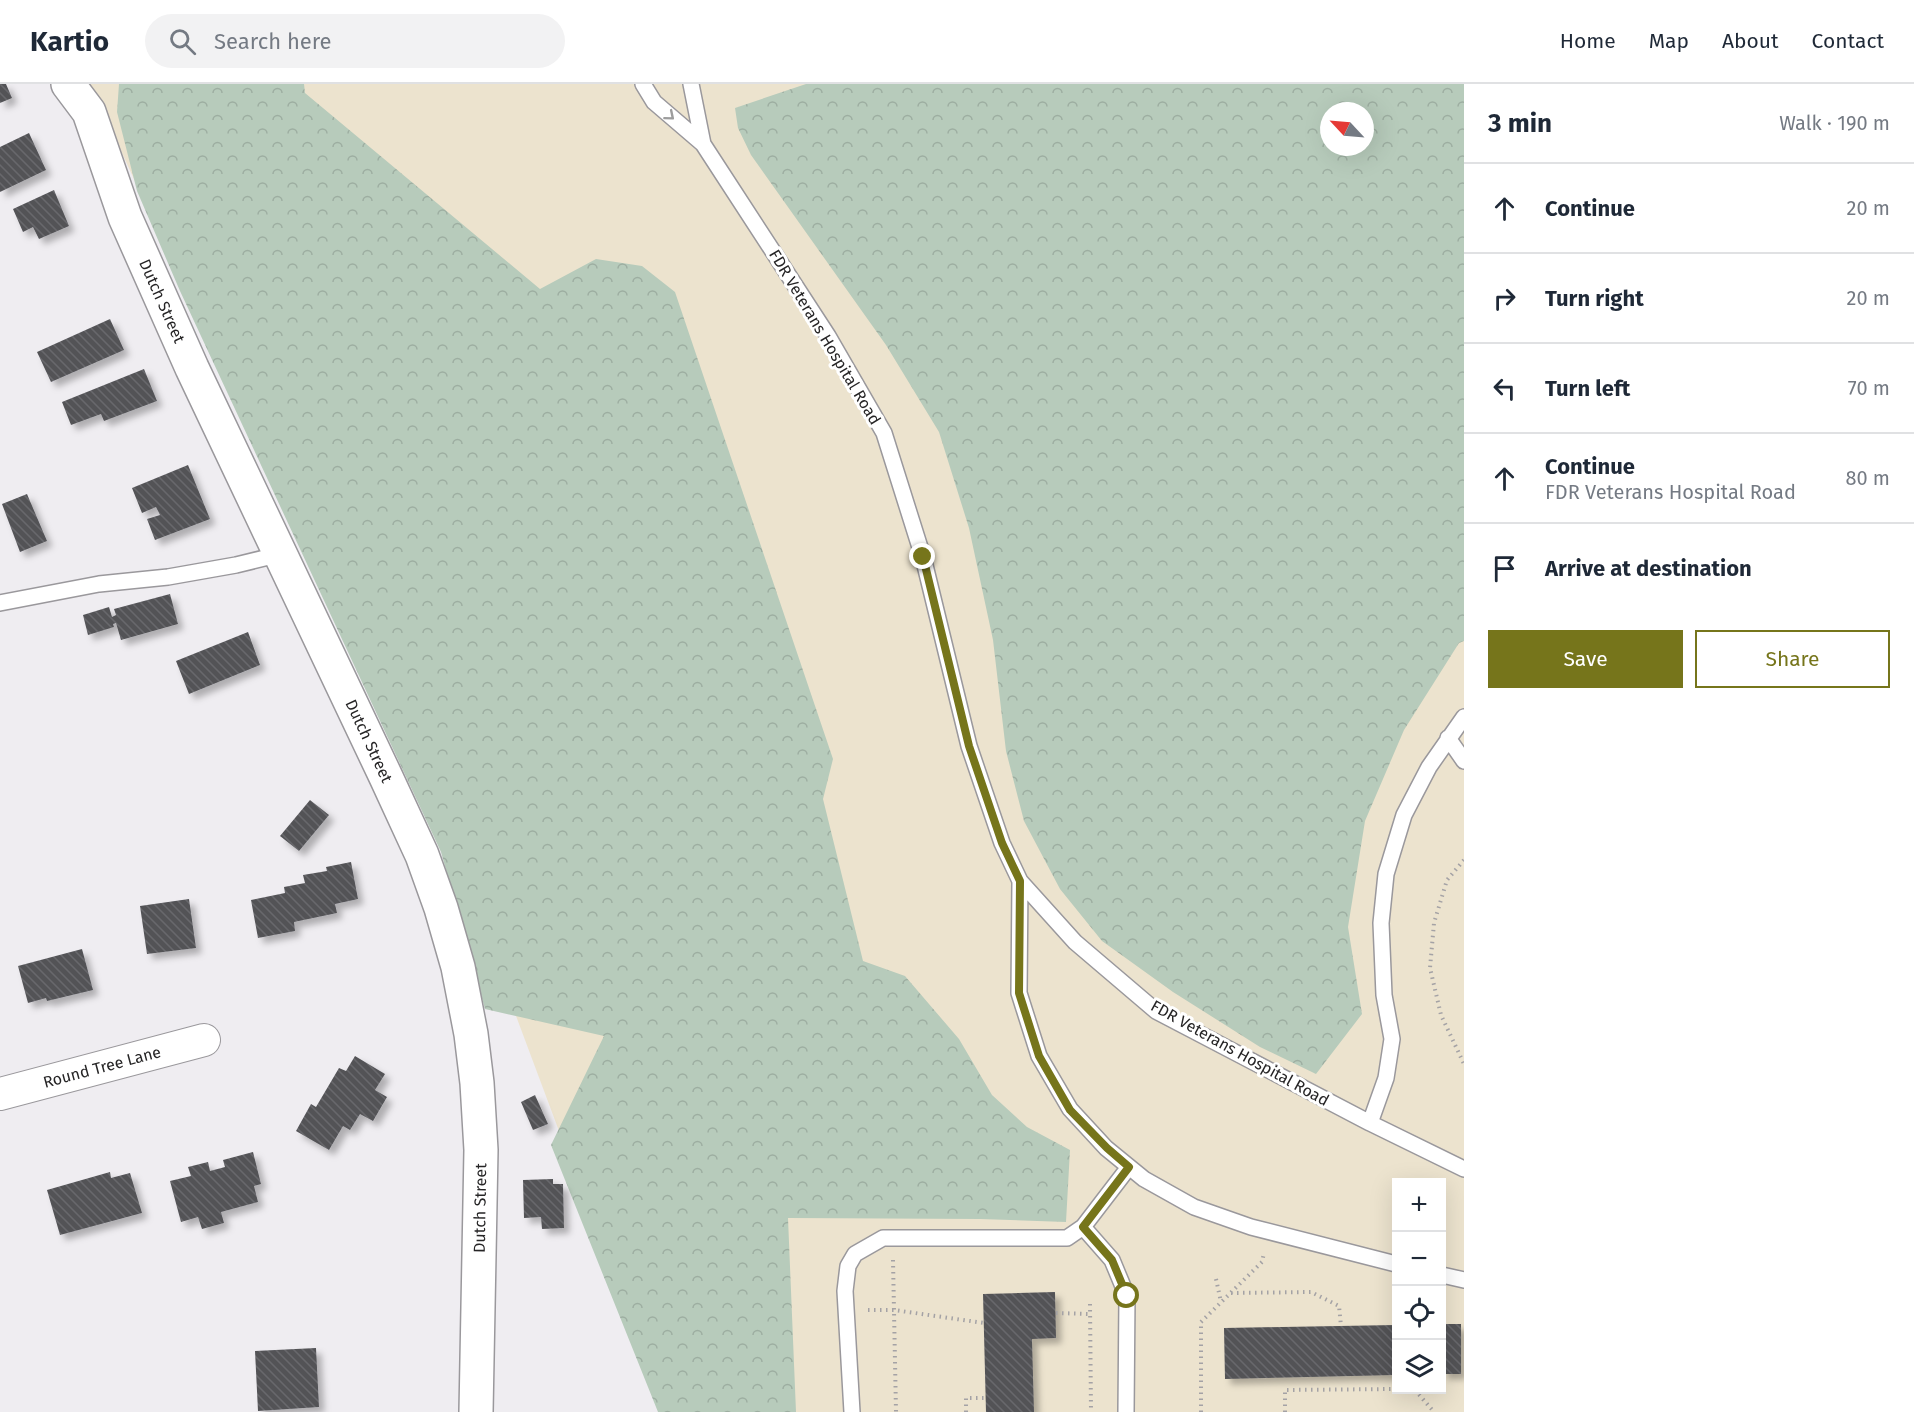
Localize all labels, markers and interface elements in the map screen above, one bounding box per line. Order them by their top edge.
search box [145,14,565,68]
text: Kartio [30,25,109,58]
icon: search [166,25,199,58]
text: Search here [214,28,332,55]
text: Home [1560,28,1616,54]
text: Map [1649,28,1689,54]
text: About [1722,28,1779,54]
text: Contact [1812,28,1884,54]
north arrow [1320,102,1374,156]
text: 3 min [1488,108,1552,139]
one-way arrow [664,109,675,120]
text: Walk · 190 m [1779,111,1890,135]
icon: ahead [1488,192,1521,225]
text: Continue [1545,195,1635,222]
text: 20 m [1847,196,1890,220]
street label: FDR Veterans Hospital Road [765,246,885,428]
street label: Dutch Street [135,256,189,346]
icon: right [1488,282,1521,315]
text: Turn right [1545,285,1644,312]
text: 20 m [1847,286,1890,310]
icon: left [1488,372,1521,405]
text: Turn left [1545,375,1630,402]
text: 70 m [1848,376,1890,400]
text: Continue [1545,453,1635,480]
icon: ahead [1488,462,1521,495]
text: 80 m [1845,466,1890,490]
text: FDR Veterans Hospital Road [1545,480,1796,504]
route end [909,543,935,569]
icon: arrive [1488,552,1521,585]
text: Arrive at destination [1545,555,1752,582]
button: Save [1488,630,1683,688]
button: Share [1695,630,1890,688]
street label: Dutch Street [341,696,397,786]
street label: FDR Veterans Hospital Road [1148,996,1332,1110]
street label: Round Tree Lane [41,1042,163,1092]
street label: Dutch Street [470,1163,490,1253]
map controls [1392,1178,1446,1394]
button: + [1392,1178,1446,1232]
button: − [1392,1232,1446,1286]
route start [1113,1282,1139,1308]
button: locate [1392,1286,1446,1340]
button: layers [1392,1340,1446,1394]

